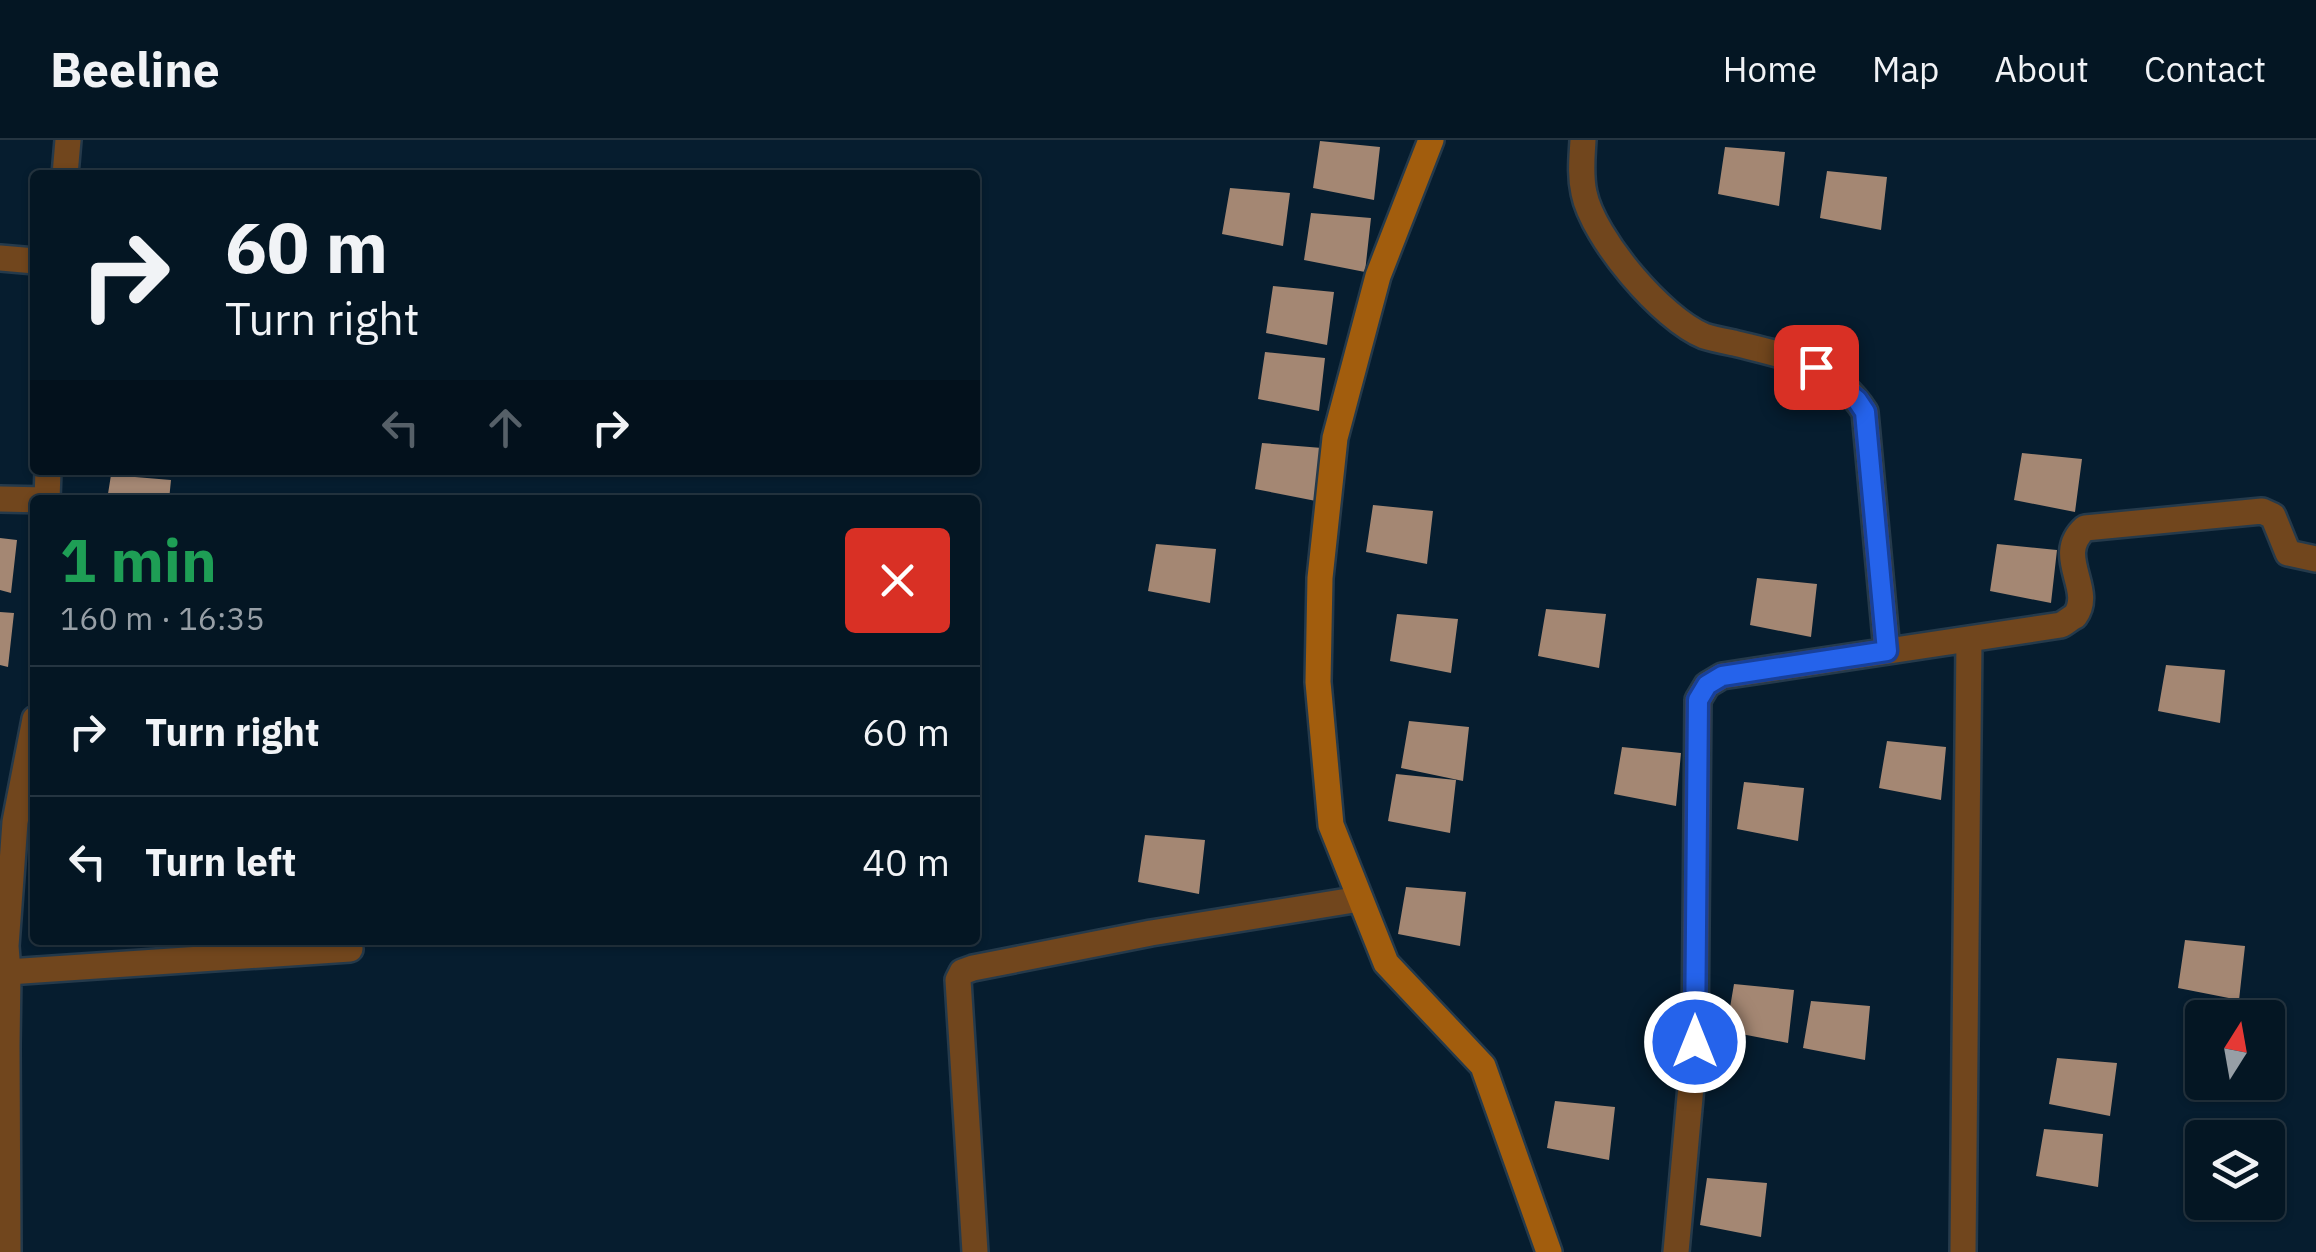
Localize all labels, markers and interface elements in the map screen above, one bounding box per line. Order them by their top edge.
text: Beeline [50,38,220,100]
text: Home [1723,46,1817,92]
text: Map [1872,46,1939,92]
text: About [1994,46,2089,92]
text: Contact [2144,46,2266,92]
text: 60 m [225,201,388,292]
icon: right [60,210,190,340]
text: Turn right [225,289,420,347]
pin [1774,325,1859,410]
icon: arrive [1789,340,1844,395]
icon: left [373,400,428,455]
icon: ahead [478,400,533,455]
icon: right [583,400,638,455]
text: 1 min [60,520,217,599]
button: close [845,528,950,633]
text: 160 m · 16:35 [60,597,265,639]
icon: right [60,704,115,759]
text: Turn right [145,707,320,756]
text: 60 m [862,707,950,756]
icon: left [60,834,115,889]
text: Turn left [145,837,296,886]
text: 40 m [862,837,950,886]
position arrow [1643,990,1747,1094]
north arrow [2185,1000,2285,1100]
map controls [2185,1000,2285,1220]
button: layers [2185,1120,2285,1220]

